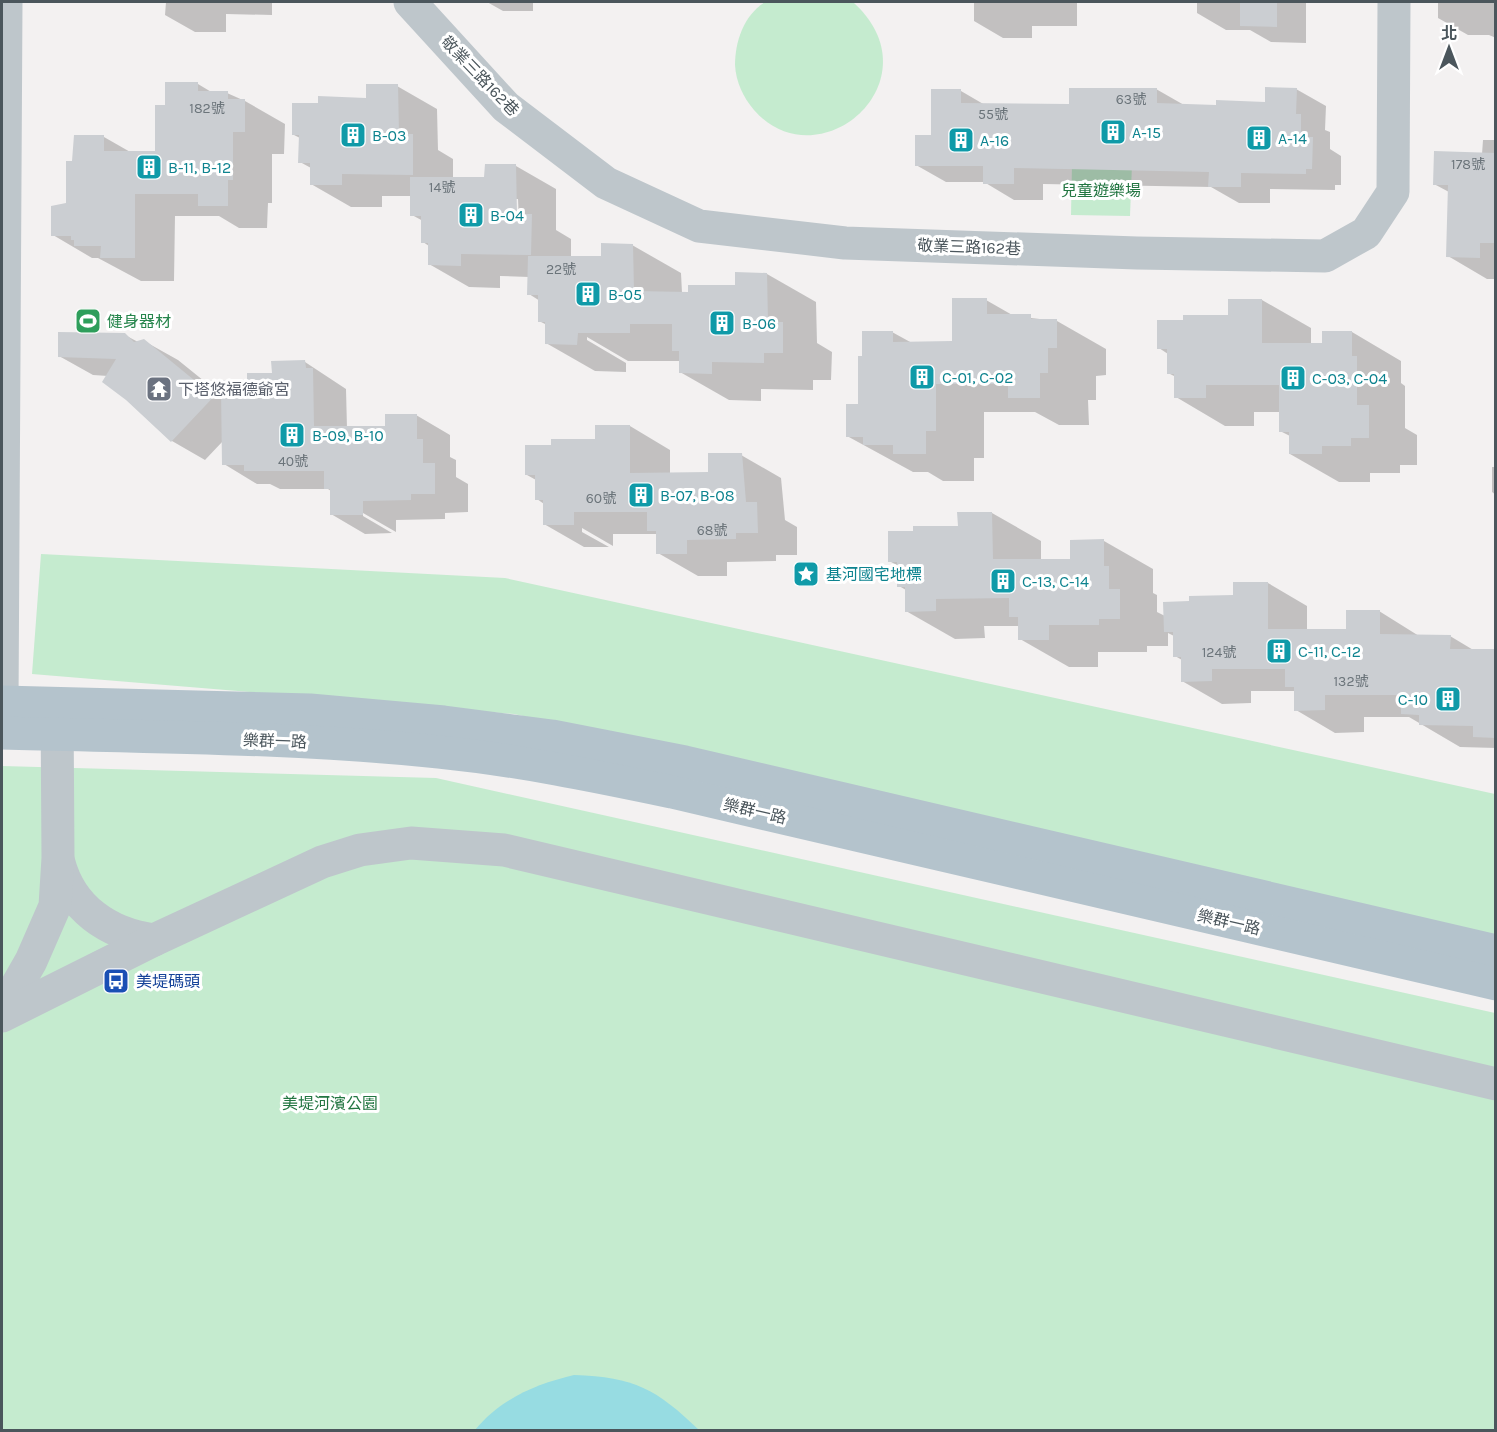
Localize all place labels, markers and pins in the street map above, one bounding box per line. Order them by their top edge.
building icon: A-15 [1098,117,1128,147]
building icon: B-03 [338,120,368,150]
place label: A-15 [1132,123,1161,142]
building icon: A-14 [1244,123,1274,153]
building icon: A-16 [946,125,976,155]
place label: B-03 [372,126,406,145]
place label: A-14 [1278,129,1307,148]
place label: A-16 [980,131,1009,150]
building icon: B-11, B-12 [134,152,164,182]
place label: B-11, B-12 [168,158,231,177]
building icon: B-04 [456,200,486,230]
place label: B-04 [490,206,524,225]
building icon: B-05 [573,279,603,309]
place label: B-05 [608,285,642,304]
sports icon: 健身器材 [73,306,103,336]
building icon: B-06 [707,308,737,338]
place label: 健身器材 [107,312,171,331]
place label: B-06 [742,314,776,333]
building icon: C-01, C-02 [907,362,937,392]
building icon: C-03, C-04 [1278,363,1308,393]
place label: C-01, C-02 [942,368,1013,387]
place label: C-03, C-04 [1312,369,1387,388]
temple icon: 下塔悠福德爺宮 [144,374,174,404]
place label: 下塔悠福德爺宮 [178,380,290,399]
building icon: B-09, B-10 [277,420,307,450]
place label: B-09, B-10 [312,426,384,445]
building icon: B-07, B-08 [626,480,656,510]
place label: B-07, B-08 [660,486,735,505]
place icon: 基河國宅地標 [791,559,821,589]
place label: 基河國宅地標 [826,565,922,584]
building icon: C-13, C-14 [988,566,1018,596]
place label: C-13, C-14 [1022,572,1089,591]
building icon: C-11, C-12 [1264,636,1294,666]
place label: C-11, C-12 [1298,642,1361,661]
building icon: C-10 [1433,684,1463,714]
place label: C-10 [1398,690,1428,709]
bus stop icon: 美堤碼頭 [101,966,131,996]
place label: 美堤碼頭 [136,972,200,991]

